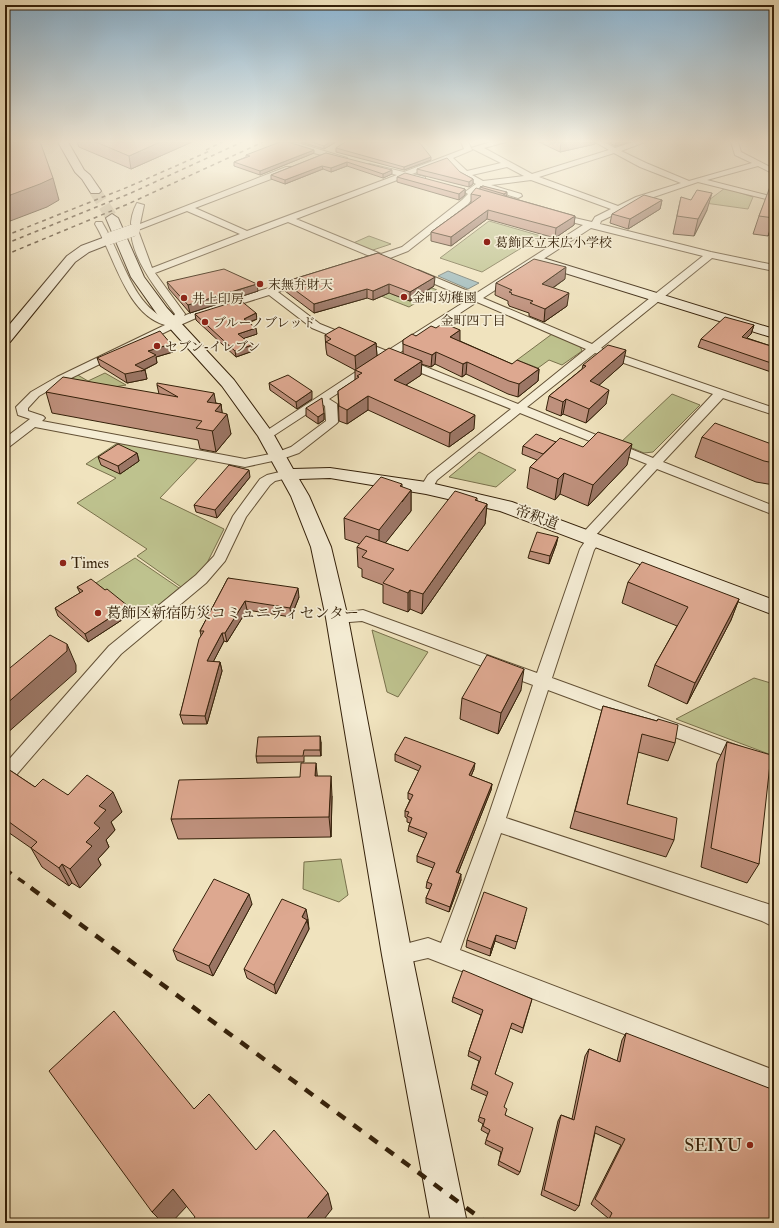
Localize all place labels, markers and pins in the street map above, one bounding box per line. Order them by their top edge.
place label: 葛飾区立末広小学校 [495,235,612,251]
marker: 葛飾区立末広小学校 [482,237,492,247]
place label: 末無弁財天 [268,277,333,293]
marker: 末無弁財天 [255,279,265,289]
place label: 金町幼稚園 [412,290,477,306]
place label: 井上印房 [192,291,244,307]
marker: 金町幼稚園 [399,292,409,302]
marker: 井上印房 [179,293,189,303]
place label: ブルーノブレッド [213,315,316,331]
marker: ブルーノブレッド [200,317,210,327]
place label: セブン-イレブン [165,339,260,355]
marker: セブン-イレブン [152,341,162,351]
place label: Times [71,554,109,573]
marker: Times [58,558,68,568]
place label: 葛飾区新宿防災コミュニティセンター [106,604,359,623]
marker: 葛飾区新宿防災コミュニティセンター [93,608,103,618]
place label: SEIYU [684,1134,742,1157]
marker: SEIYU [745,1140,755,1150]

